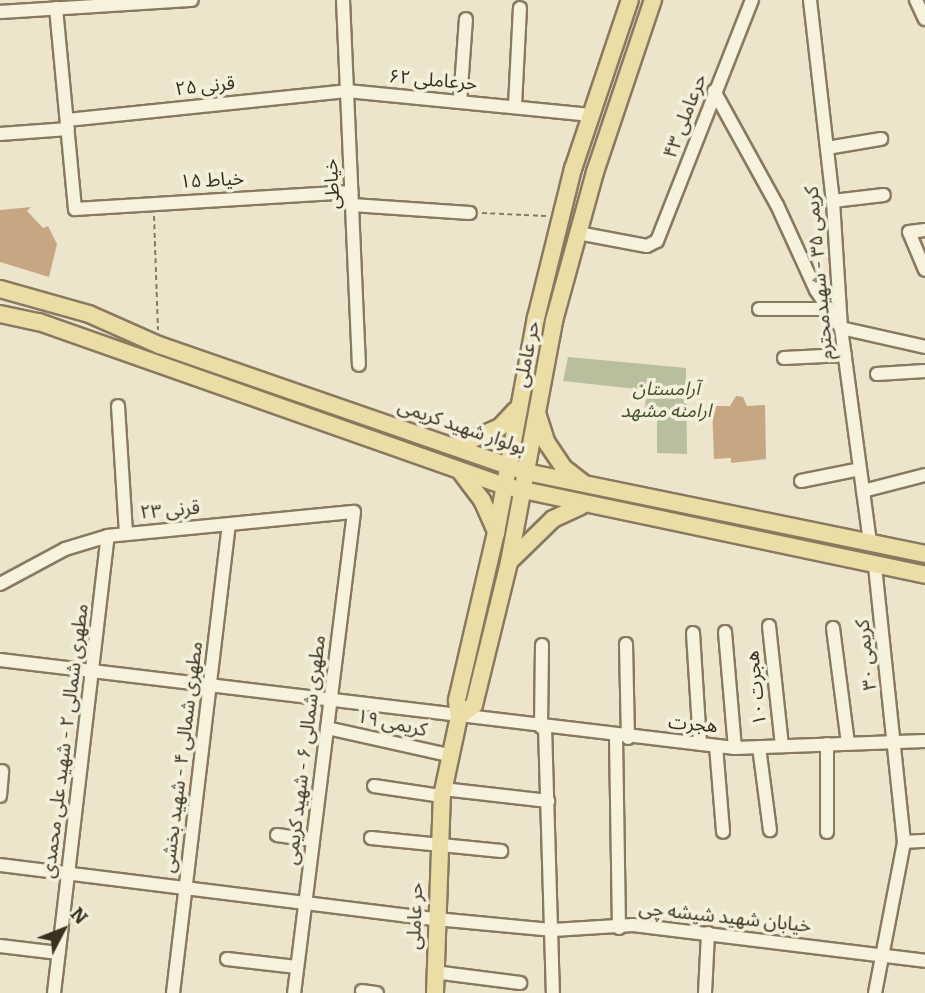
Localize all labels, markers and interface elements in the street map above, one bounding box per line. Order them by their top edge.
street label: حرعاملی ۶۲ [388,65,478,95]
street label: حرعاملی ۴۳ [658,71,712,161]
street label: قرنی ۲۵ [174,72,236,100]
street label: خیاطی [319,158,345,210]
street label: خیاط ۱۵ [179,167,245,193]
street label: کریمی ۳۵ - شهیدمحترم [800,185,838,361]
street label: حر عاملی [509,319,545,389]
park label: آرامستان ارامنه مشهد [621,378,711,422]
street label: بولوار شهید کریمی [395,394,529,460]
street label: قرنی ۲۳ [139,496,201,524]
street label: مطهری شمالی ۲ - شهید علی محمدی [37,602,93,880]
street label: کریمی ۳۰ [851,619,881,691]
street label: مطهری شمالی ۶ - شهید کریمی [280,634,330,866]
street label: مطهری شمالی ۴ - شهید بخشی [156,640,208,874]
street label: هجرت ۱۰ [741,650,771,726]
street label: کریمی ۱۹ [355,704,429,742]
street label: هجرت [667,710,719,738]
street label: حر عاملی [402,882,428,950]
north arrow [28,895,98,965]
street label: خیابان شهید شیشه چی [638,897,812,937]
text: N [66,902,92,929]

